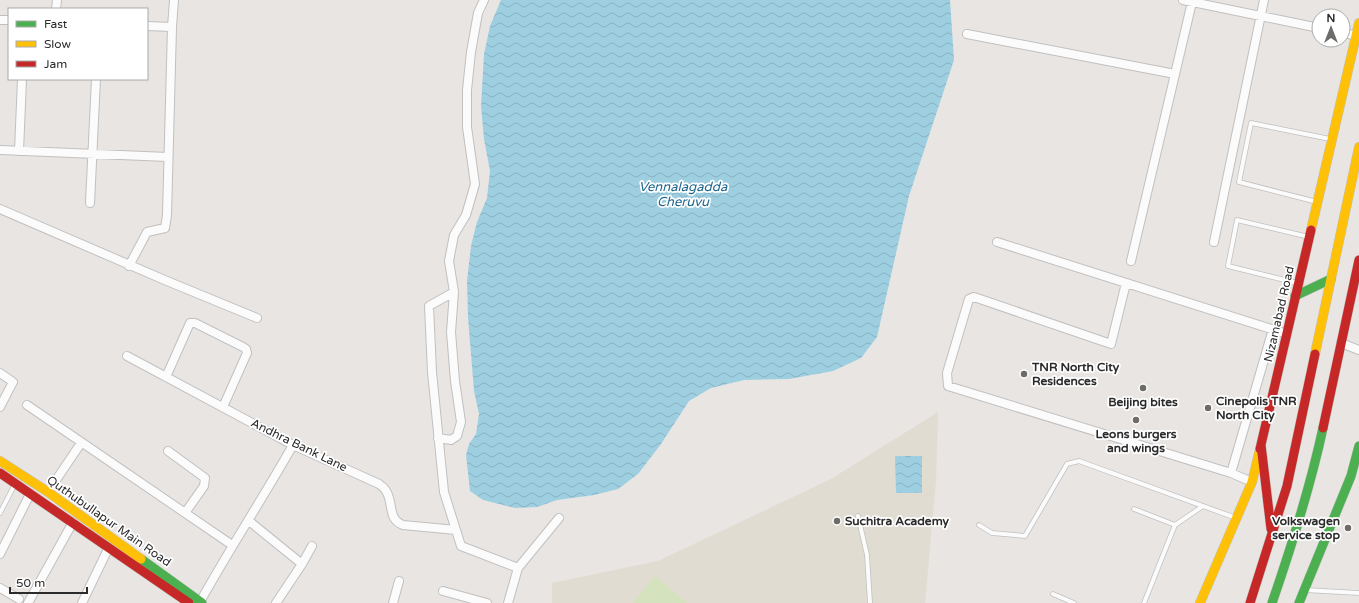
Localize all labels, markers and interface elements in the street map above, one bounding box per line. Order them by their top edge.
legend [8,8,148,80]
north arrow [1311,8,1351,48]
text: N [1327,12,1335,25]
text: Fast [44,17,68,31]
text: Slow [44,37,71,51]
text: Jam [44,57,67,71]
water label: Vennalagadda Cheruvu [639,179,728,210]
street label: Nizamabad Road [1261,265,1297,363]
place label: TNR North City Residences [1031,360,1120,388]
marker: TNR North City Residences [1019,369,1029,379]
marker: Beijing bites [1138,383,1148,393]
place label: Cinepolis TNR North City [1216,394,1297,423]
place label: Beijing bites [1108,395,1178,410]
marker: Cinepolis TNR North City [1203,403,1213,413]
marker: Leons burgers and wings [1131,415,1141,425]
street label: Andhra Bank Lane [249,416,350,474]
place label: Leons burgers and wings [1095,427,1177,456]
street label: Quthubullapur Main Road [44,473,174,569]
place label: Suchitra Academy [845,514,950,529]
place label: Volkswagen service stop [1272,514,1340,543]
marker: Suchitra Academy [832,516,842,526]
marker: Volkswagen service stop [1343,523,1353,533]
scale bar [10,569,87,595]
text: 50 m [16,576,45,590]

